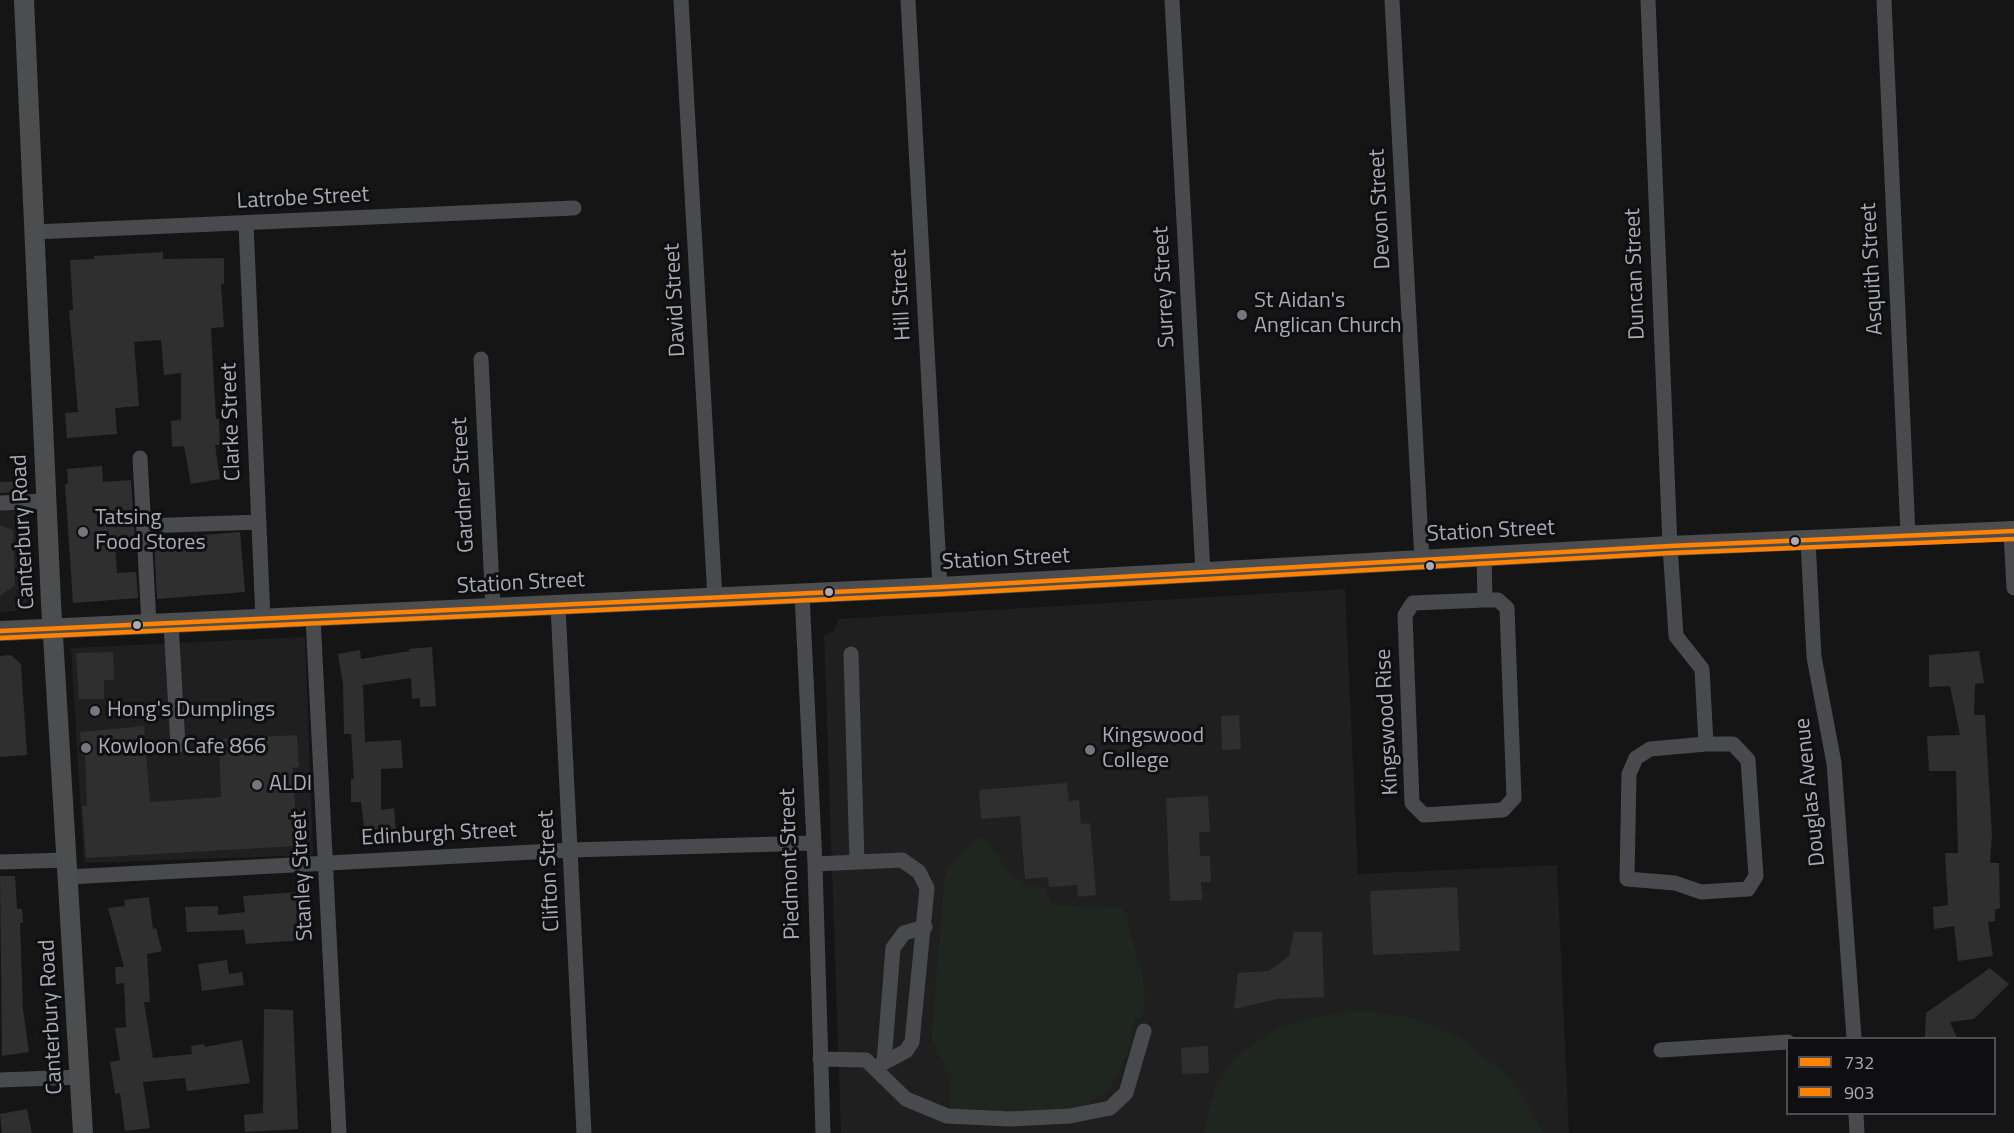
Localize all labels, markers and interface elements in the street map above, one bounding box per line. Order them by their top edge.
street label: Devon Street [1365,148,1397,270]
street label: Latrobe Street [236,182,370,216]
street label: Asquith Street [1856,202,1890,336]
street label: Duncan Street [1621,208,1651,340]
street label: Surrey Street [1149,226,1181,348]
street label: David Street [660,243,692,357]
street label: Hill Street [886,249,918,341]
place label: St Aidan's Anglican Church [1254,289,1402,340]
marker: St Aidan's Anglican Church [1235,308,1249,322]
street label: Clarke Street [217,362,247,482]
street label: Gardner Street [447,417,481,553]
street label: Canterbury Road [7,454,41,610]
place label: Tatsing Food Stores [95,506,206,558]
street label: Station Street [1426,515,1556,549]
marker: Tatsing Food Stores [76,525,90,539]
unlabelled marker [1789,535,1801,547]
street label: Station Street [941,543,1071,577]
unlabelled marker [1424,560,1436,572]
street label: Station Street [456,567,586,601]
unlabelled marker [823,586,835,598]
unlabelled marker [131,619,143,631]
street label: Kingswood Rise [1371,648,1405,796]
place label: Hong's Dumplings [107,698,275,724]
marker: Hong's Dumplings [88,704,102,718]
street label: Douglas Avenue [1790,717,1832,867]
place label: Kingswood College [1102,724,1204,776]
place label: Kowloon Cafe 866 [98,735,266,761]
marker: Kowloon Cafe 866 [79,741,93,755]
marker: Kingswood College [1083,743,1097,757]
place label: ALDI [269,772,312,798]
marker: ALDI [250,778,264,792]
street label: Piedmont Street [775,788,807,940]
street label: Clifton Street [534,809,566,933]
street label: Stanley Street [286,810,320,942]
street label: Edinburgh Street [361,818,517,852]
street label: Canterbury Road [35,939,69,1095]
legend [1786,1037,1996,1115]
text: 732 [1844,1049,1874,1076]
text: 903 [1844,1079,1874,1106]

